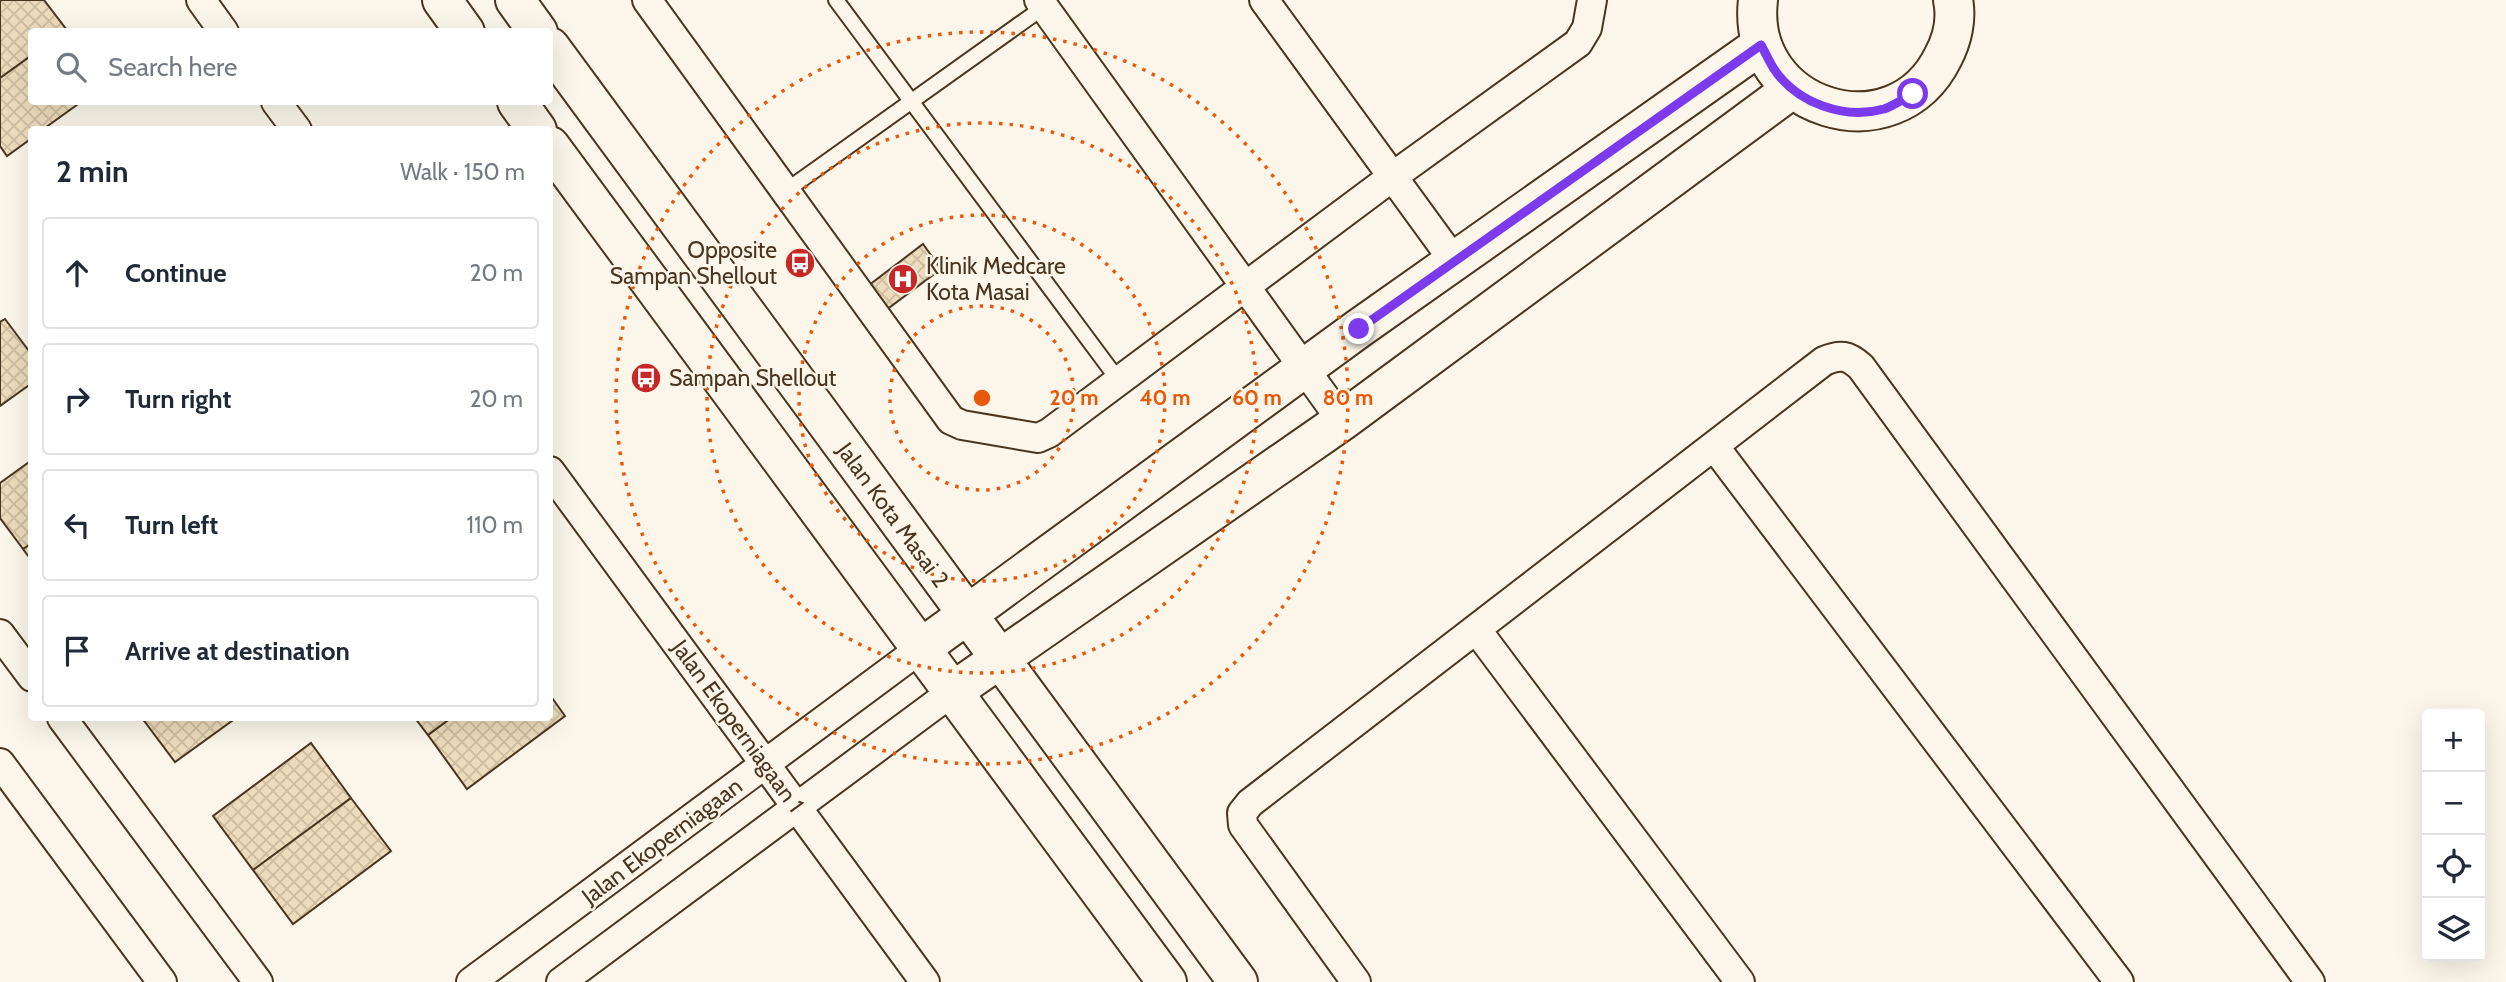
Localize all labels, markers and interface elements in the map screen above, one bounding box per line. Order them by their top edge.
search box [28,28,553,105]
icon: search [52,48,90,86]
text: Search here [108,51,237,83]
route start [1897,78,1928,109]
text: 2 min [56,153,128,190]
text: Walk · 150 m [400,158,525,186]
place label: Opposite Sampan Shellout [610,236,777,290]
bus stop icon: Opposite Sampan Shellout [783,246,817,280]
place label: Klinik Medcare Kota Masai [926,252,1066,306]
icon: ahead [58,254,96,292]
text: Continue [125,257,227,289]
text: 20 m [470,259,523,287]
hospital icon: Klinik Medcare Kota Masai [886,262,920,296]
route end [1343,313,1374,344]
bus stop icon: Sampan Shellout [629,361,663,395]
place label: Sampan Shellout [669,364,837,392]
icon: right [58,380,96,418]
text: Turn right [125,383,231,415]
text: 20 m [470,385,523,413]
text: 20 m [1050,385,1098,410]
text: 40 m [1140,385,1190,410]
text: 60 m [1232,385,1282,410]
text: 80 m [1323,385,1373,410]
centre of rings [970,386,994,410]
street label: Jalan Kota Masai 2 [831,436,955,593]
icon: left [58,506,96,544]
text: Turn left [125,509,218,541]
text: 110 m [467,511,523,539]
icon: arrive [58,632,96,670]
street label: Jalan Ekoperniagaan 1 [666,634,810,818]
text: Arrive at destination [125,635,350,667]
map controls [2422,709,2485,961]
button: + [2422,709,2485,772]
street label: Jalan Ekoperniagaan [576,772,748,911]
button: − [2422,772,2485,835]
button: locate [2422,835,2485,898]
button: layers [2422,898,2485,961]

